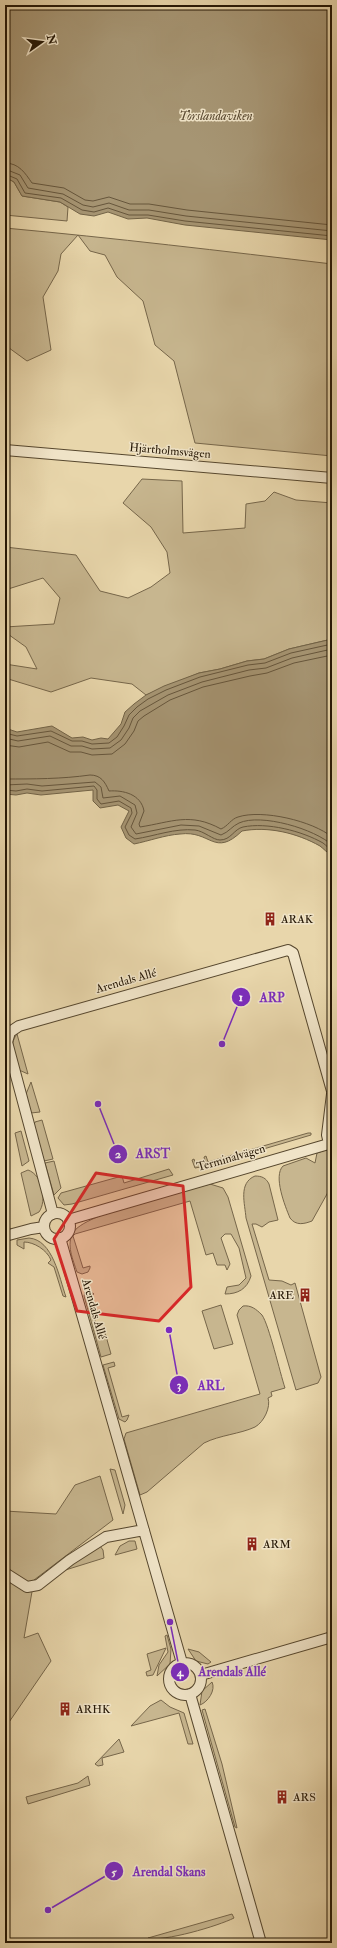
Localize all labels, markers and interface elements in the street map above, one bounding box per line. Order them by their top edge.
north arrow [22,22,62,62]
text: N [43,32,59,47]
water label: Torslandaviken [179,108,253,124]
street label: Hjärtholmsvägen [129,440,211,462]
building icon: ARAK [262,911,278,927]
place label: ARAK [280,912,314,927]
street label: Arendals Allé [93,965,159,997]
callout: ARP [231,984,292,1009]
text: 1 [239,990,243,1005]
text: ARP [258,990,285,1006]
callout: ARST [108,1141,179,1166]
street label: Terminalvägen [195,1141,267,1175]
text: ARST [135,1146,171,1162]
text: 2 [115,1147,121,1162]
street label: Arendals Allé [78,1276,110,1342]
building icon: ARE [297,1287,313,1303]
place label: ARE [268,1288,294,1303]
callout: ARL [169,1373,232,1398]
text: 3 [177,1378,182,1393]
text: ARL [197,1378,225,1394]
building icon: ARM [244,1536,260,1552]
place label: ARM [262,1537,291,1552]
callout: Arendals Allé [170,1659,274,1684]
text: Arendals Allé [197,1664,266,1680]
text: 4 [176,1665,185,1680]
building icon: ARHK [57,1701,73,1717]
place label: ARHK [75,1702,111,1717]
building icon: ARS [274,1789,290,1805]
place label: ARS [292,1790,316,1805]
callout: Arendal Skans [104,1859,213,1884]
text: Arendal Skans [132,1864,206,1880]
text: 5 [111,1865,117,1880]

